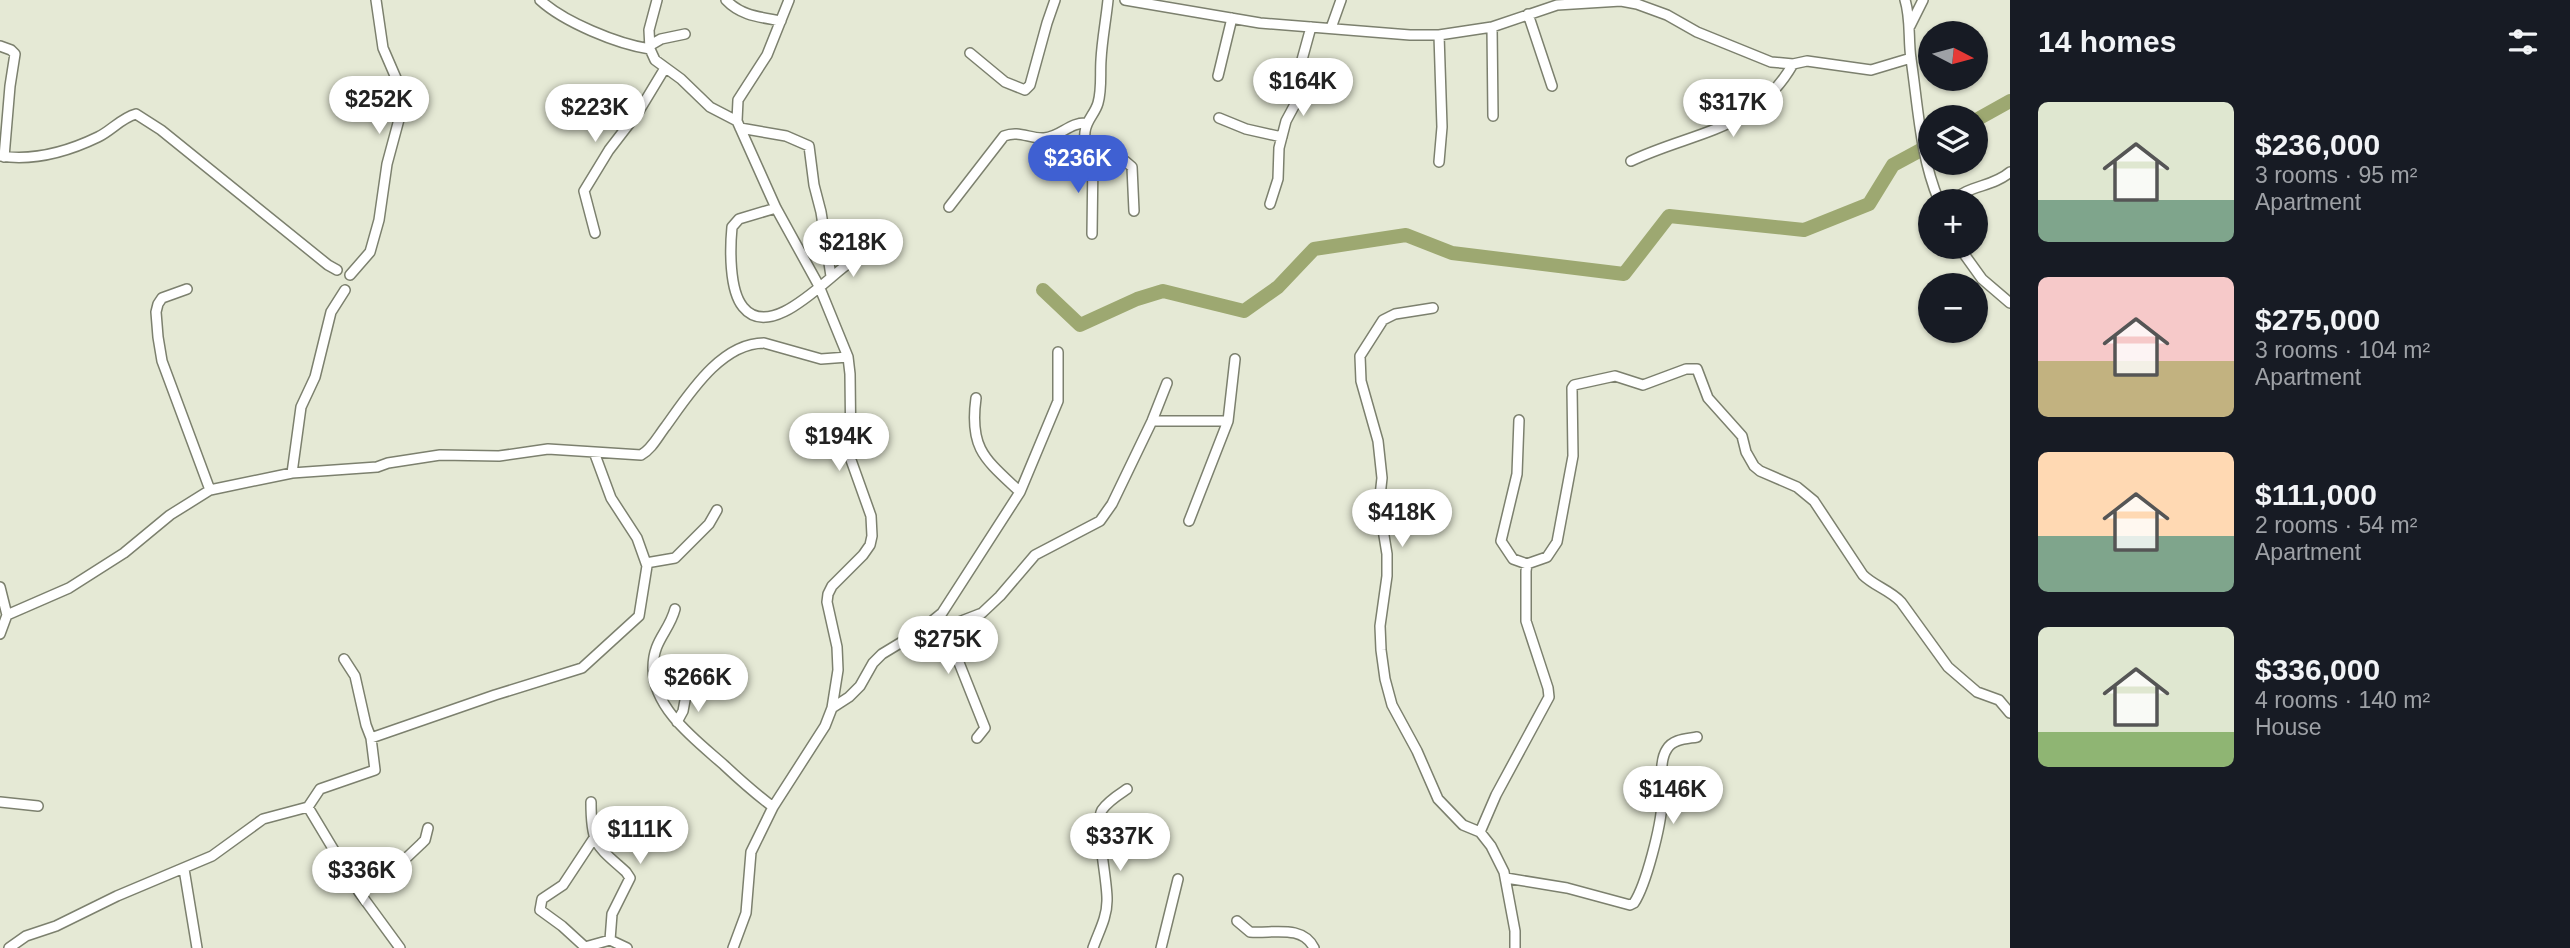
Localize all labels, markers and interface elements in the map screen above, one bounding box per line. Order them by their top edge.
north arrow [1918,21,1988,91]
map controls [1918,21,1988,343]
icon: filters [2504,23,2542,61]
text: 14 homes [2038,25,2176,58]
pin: $164K [1254,58,1352,118]
text: $164K [1269,68,1337,94]
pin: $252K [330,76,428,136]
pin: $317K [1684,80,1782,139]
pin: $223K [546,85,644,144]
text: $252K [345,86,413,112]
text: $317K [1699,89,1767,115]
text: $223K [561,94,629,120]
button: layers [1918,105,1988,175]
text: $236,000 [2255,128,2380,161]
icon: home [2094,130,2178,214]
pin: $236K [1029,136,1127,195]
text: $236K [1044,145,1112,171]
text: 3 rooms · 95 m² [2255,162,2417,188]
button: + [1918,189,1988,259]
text: Apartment [2255,189,2361,215]
pin: $218K [804,219,902,279]
text: $218K [819,229,887,255]
button: − [1918,273,1988,343]
text: $275,000 [2255,303,2380,336]
icon: home [2094,305,2178,389]
text: 3 rooms · 104 m² [2255,337,2430,363]
text: Apartment [2255,364,2361,390]
pin: $194K [790,414,888,473]
text: $194K [805,423,873,449]
text: $111,000 [2255,478,2377,511]
icon: home [2094,480,2178,564]
pin: $418K [1353,490,1451,549]
text: $418K [1368,499,1436,525]
text: 2 rooms · 54 m² [2255,512,2417,538]
text: Apartment [2255,539,2361,565]
pin: $275K [899,616,997,676]
text: $275K [914,626,982,652]
text: $336,000 [2255,653,2380,686]
pin: $266K [649,654,747,714]
icon: home [2094,655,2178,739]
text: $266K [664,664,732,690]
text: 4 rooms · 140 m² [2255,687,2430,713]
text: House [2255,714,2321,740]
pin: $146K [1624,766,1722,826]
text: $146K [1639,776,1707,802]
pin: $111K [591,806,689,866]
pin: $337K [1071,814,1169,873]
text: $111K [607,816,673,842]
text: $337K [1086,823,1154,849]
pin: $336K [313,848,411,907]
text: $336K [328,857,396,883]

